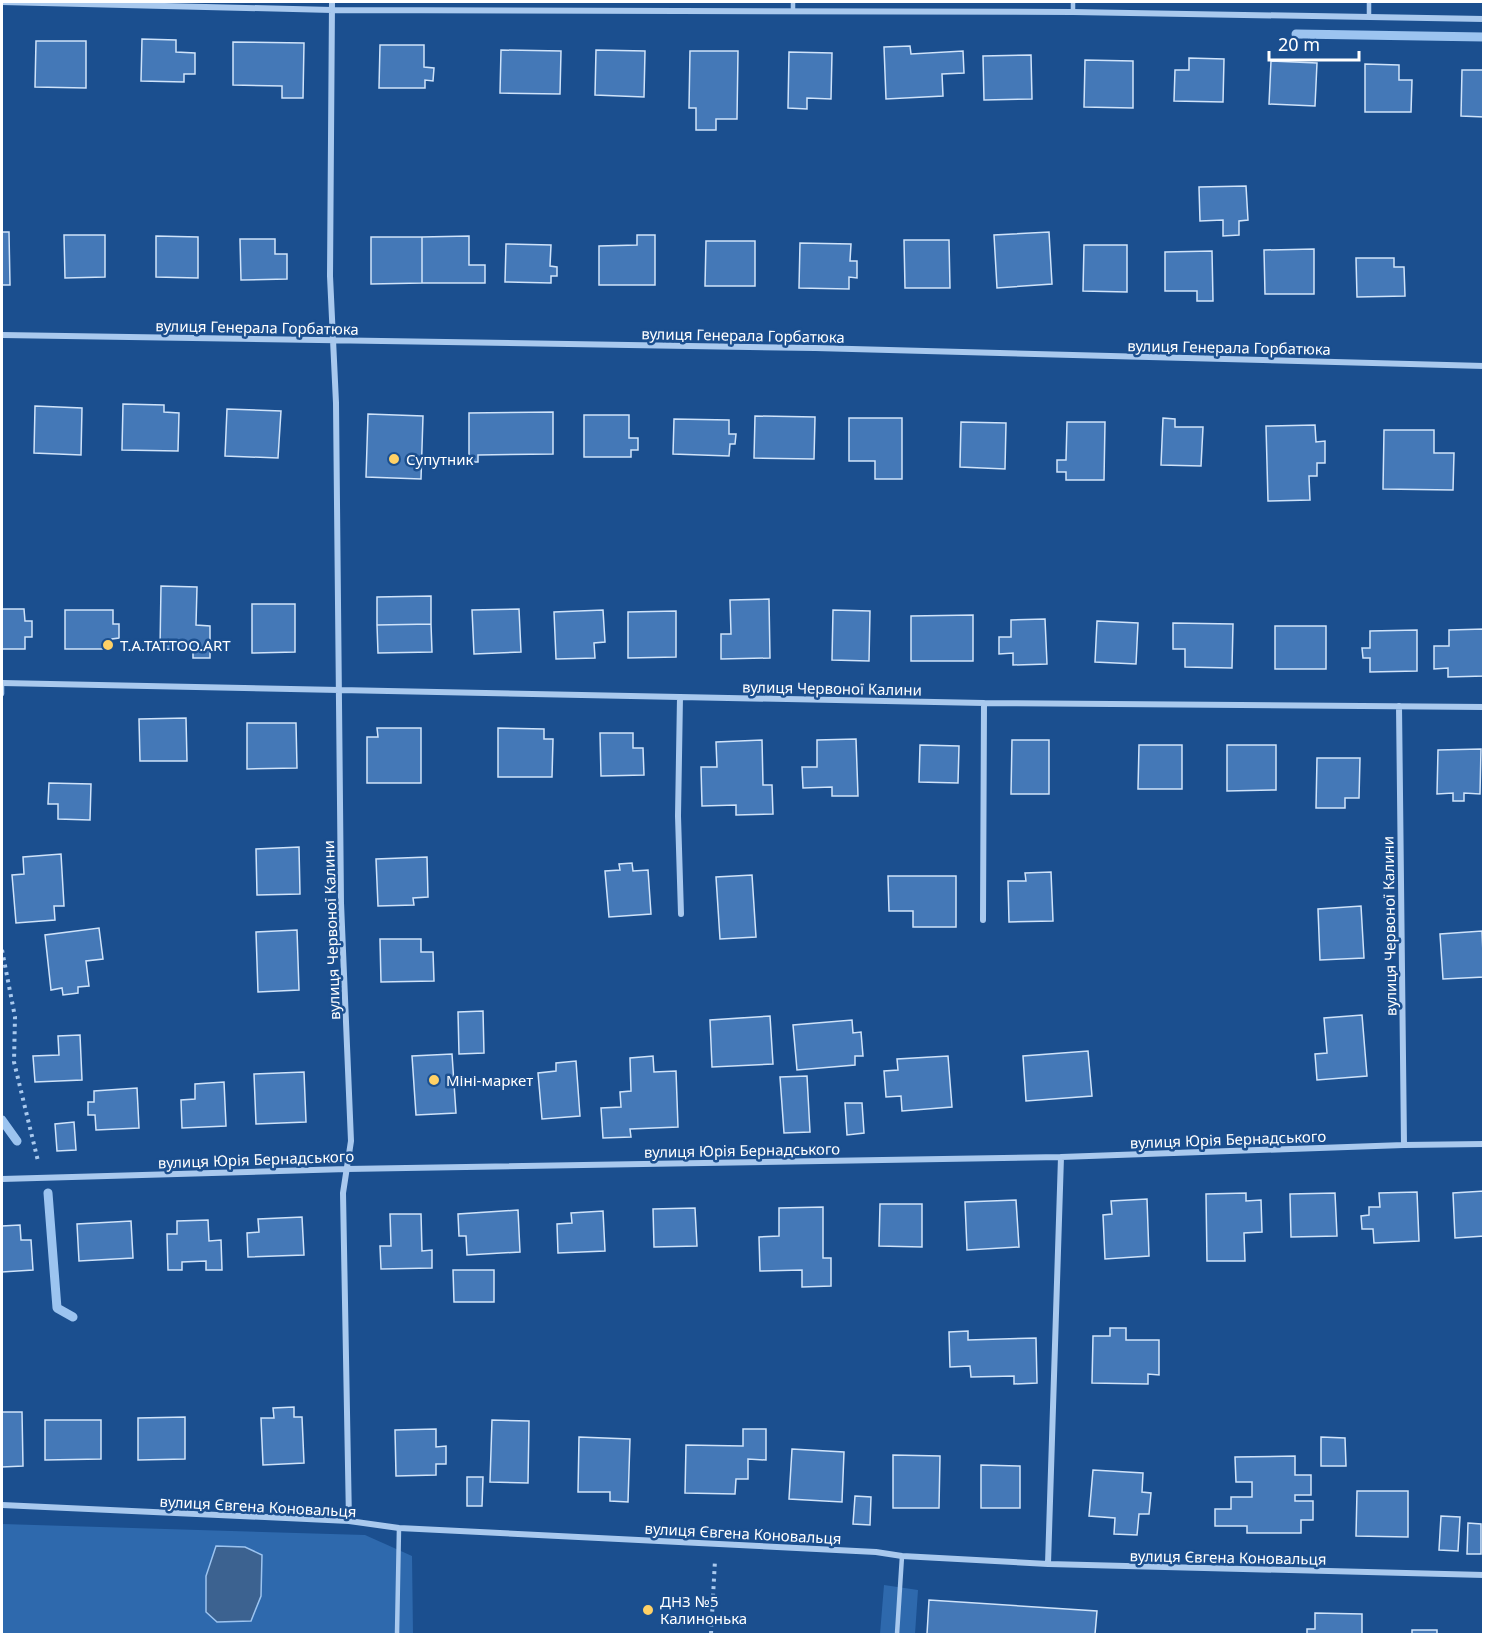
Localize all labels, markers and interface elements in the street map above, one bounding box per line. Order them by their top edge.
scale bar [1269,24,1359,62]
text: 20 m [1278,32,1320,56]
street label: вулиця Генерала Горбатюка [155,315,359,339]
street label: вулиця Генерала Горбатюка [641,323,845,347]
street label: вулиця Генерала Горбатюка [1127,335,1331,359]
place label: Супутник [406,449,473,469]
marker: Супутник [387,452,401,466]
place label: T.A.TATTOO.ART [120,635,231,655]
marker: T.A.TATTOO.ART [101,638,115,652]
street label: вулиця Червоної Калини [742,676,922,700]
street label: вулиця Червоної Калини [1377,836,1401,1016]
street label: вулиця Червоної Калини [318,840,344,1020]
place label: Міні-маркет [446,1070,533,1090]
marker: Міні-маркет [427,1073,441,1087]
street label: вулиця Юрія Бернадського [1130,1126,1327,1152]
street label: вулиця Юрія Бернадського [644,1138,840,1162]
street label: вулиця Юрія Бернадського [158,1146,355,1172]
street label: вулиця Євгена Коновальця [159,1491,357,1521]
street label: вулиця Євгена Коновальця [644,1518,842,1548]
street label: вулиця Євгена Коновальця [1129,1545,1327,1569]
place label: ДНЗ №5 Калинонька [660,1591,747,1628]
marker: ДНЗ №5 Калинонька [641,1603,655,1617]

